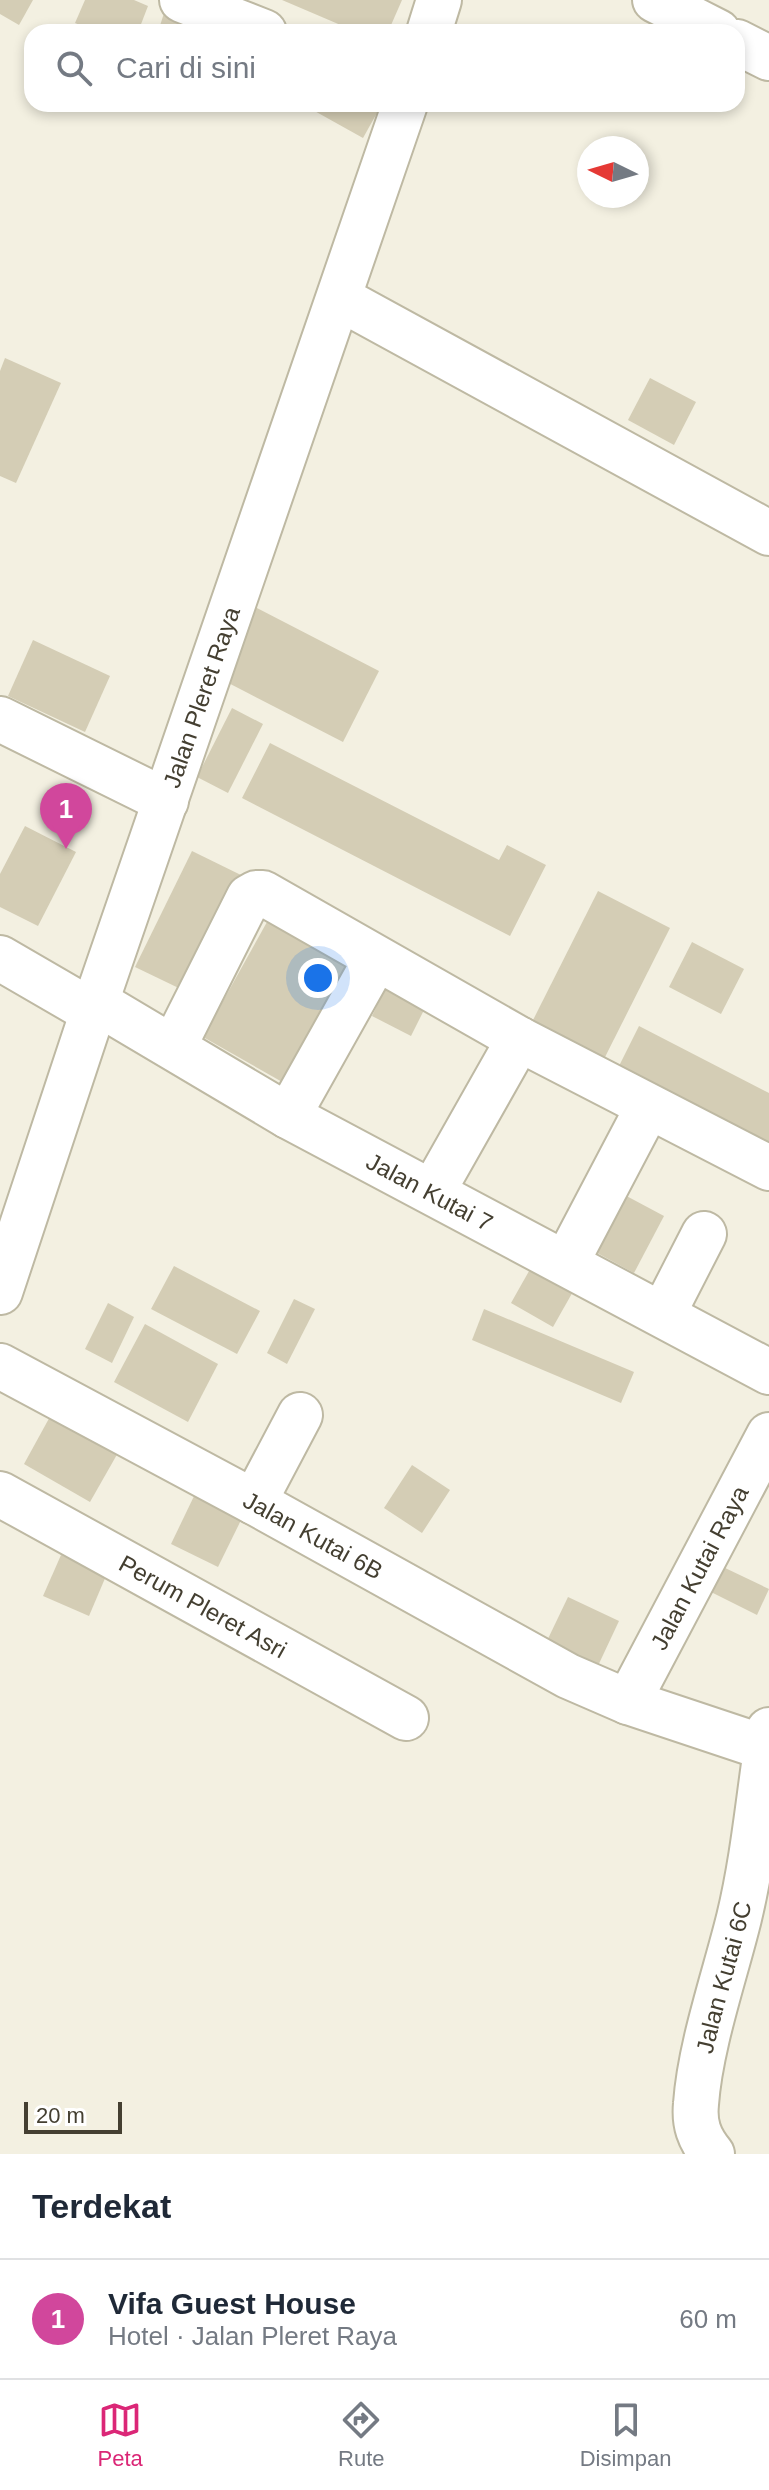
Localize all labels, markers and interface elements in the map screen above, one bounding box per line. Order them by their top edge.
search box [24,24,745,112]
icon: search [52,46,96,90]
text: Cari di sini [116,51,256,84]
north arrow [577,136,649,208]
street label: Jalan Pleret Raya [157,602,245,791]
pin: 1 [40,783,92,849]
your location [298,958,338,998]
street label: Jalan Kutai 7 [362,1147,498,1236]
street label: Jalan Kutai Raya [645,1480,754,1654]
street label: Jalan Kutai 6B [239,1486,388,1584]
street label: Perum Pleret Asri [115,1549,291,1663]
street label: Jalan Kutai 6C [690,1899,756,2056]
scale bar [24,2098,122,2134]
text: 20 m [36,2103,85,2128]
text: Terdekat [32,2187,171,2225]
text: Vifa Guest House [108,2287,356,2320]
text: 1 [51,2304,65,2334]
text: 60 m [679,2304,737,2334]
text: Hotel · Jalan Pleret Raya [108,2321,397,2351]
tab: Peta [98,2398,143,2472]
tab: Rute [338,2398,385,2472]
tab: Disimpan [580,2398,671,2472]

